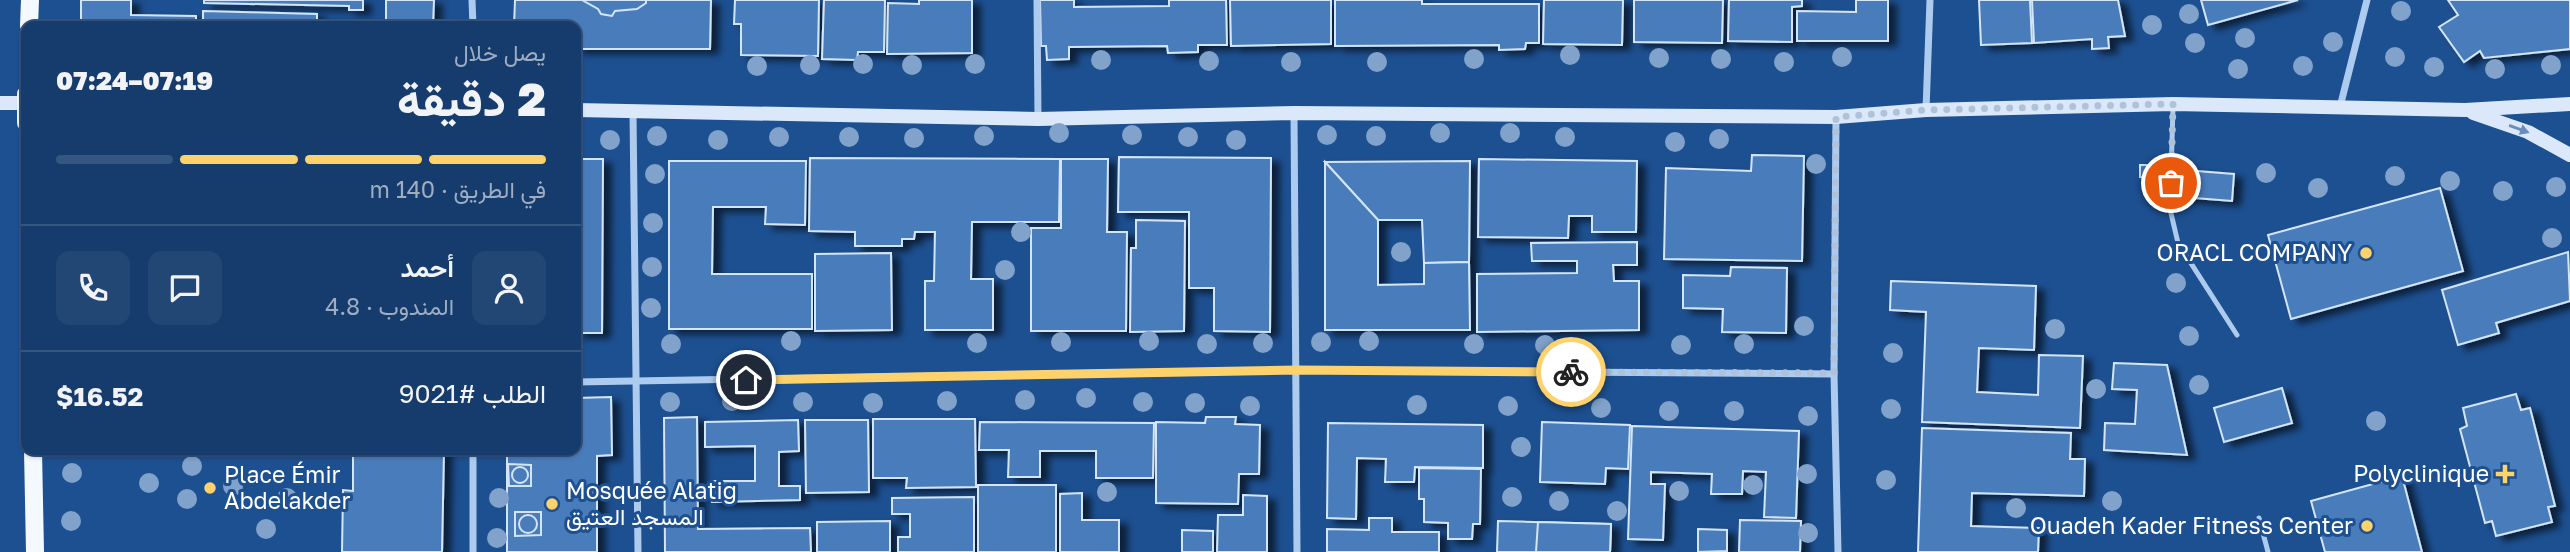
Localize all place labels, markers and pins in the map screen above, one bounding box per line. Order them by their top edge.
pin [2141,153,2201,213]
place label: ORACL COMPANY [2157,238,2352,266]
marker: ORACL COMPANY [2358,245,2374,261]
pin [716,350,776,410]
place label: Polyclinique [2353,459,2489,487]
place label: Place Émir Abdelakder [224,460,350,514]
marker: Polyclinique [2495,464,2515,484]
place label: Mosquée Alatig المسجد العتيق [566,476,737,531]
marker: Place Émir Abdelakder [202,480,218,496]
marker: Mosquée Alatig المسجد العتيق [544,496,560,512]
place label: Ouadeh Kader Fitness Center [2030,511,2353,539]
marker: Ouadeh Kader Fitness Center [2359,518,2375,534]

